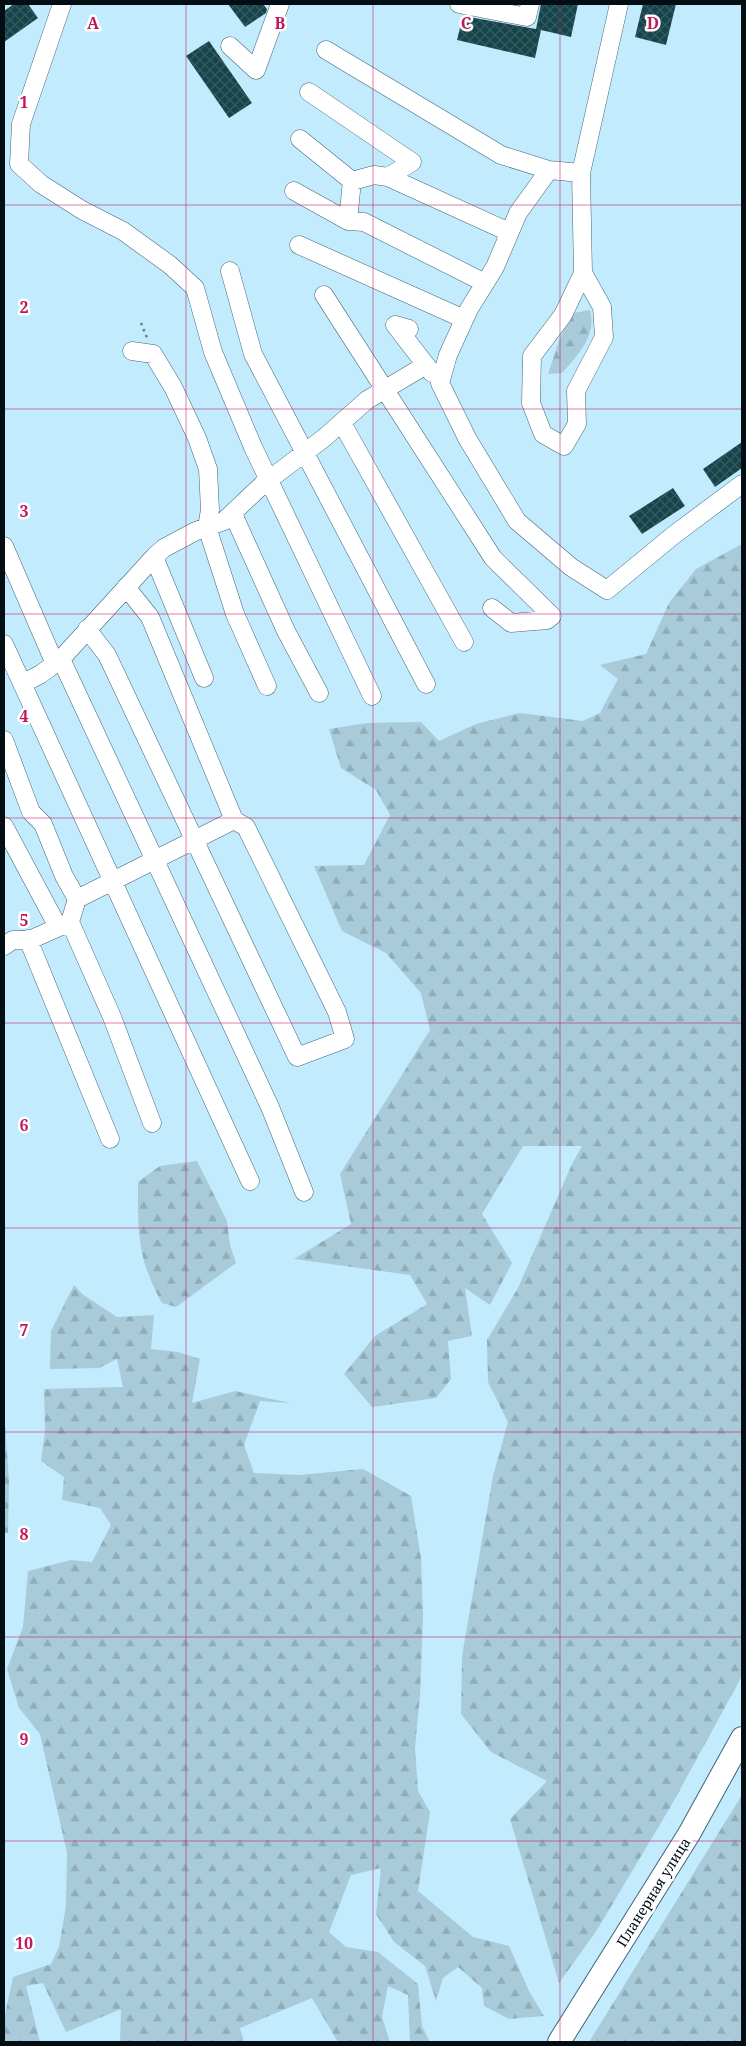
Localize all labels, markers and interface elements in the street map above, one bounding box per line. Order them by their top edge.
text: A [87,12,100,34]
text: B [275,12,286,34]
text: C [461,12,472,34]
text: D [647,12,659,34]
text: 1 [19,91,29,113]
text: 2 [19,296,29,318]
text: 3 [19,500,29,522]
text: 4 [19,705,29,727]
text: 5 [19,909,29,931]
text: 6 [19,1114,29,1136]
text: 7 [19,1319,29,1341]
text: 8 [19,1523,29,1545]
text: 9 [19,1728,29,1750]
street label: Планерная улица [612,1834,694,1950]
text: 10 [15,1932,33,1954]

